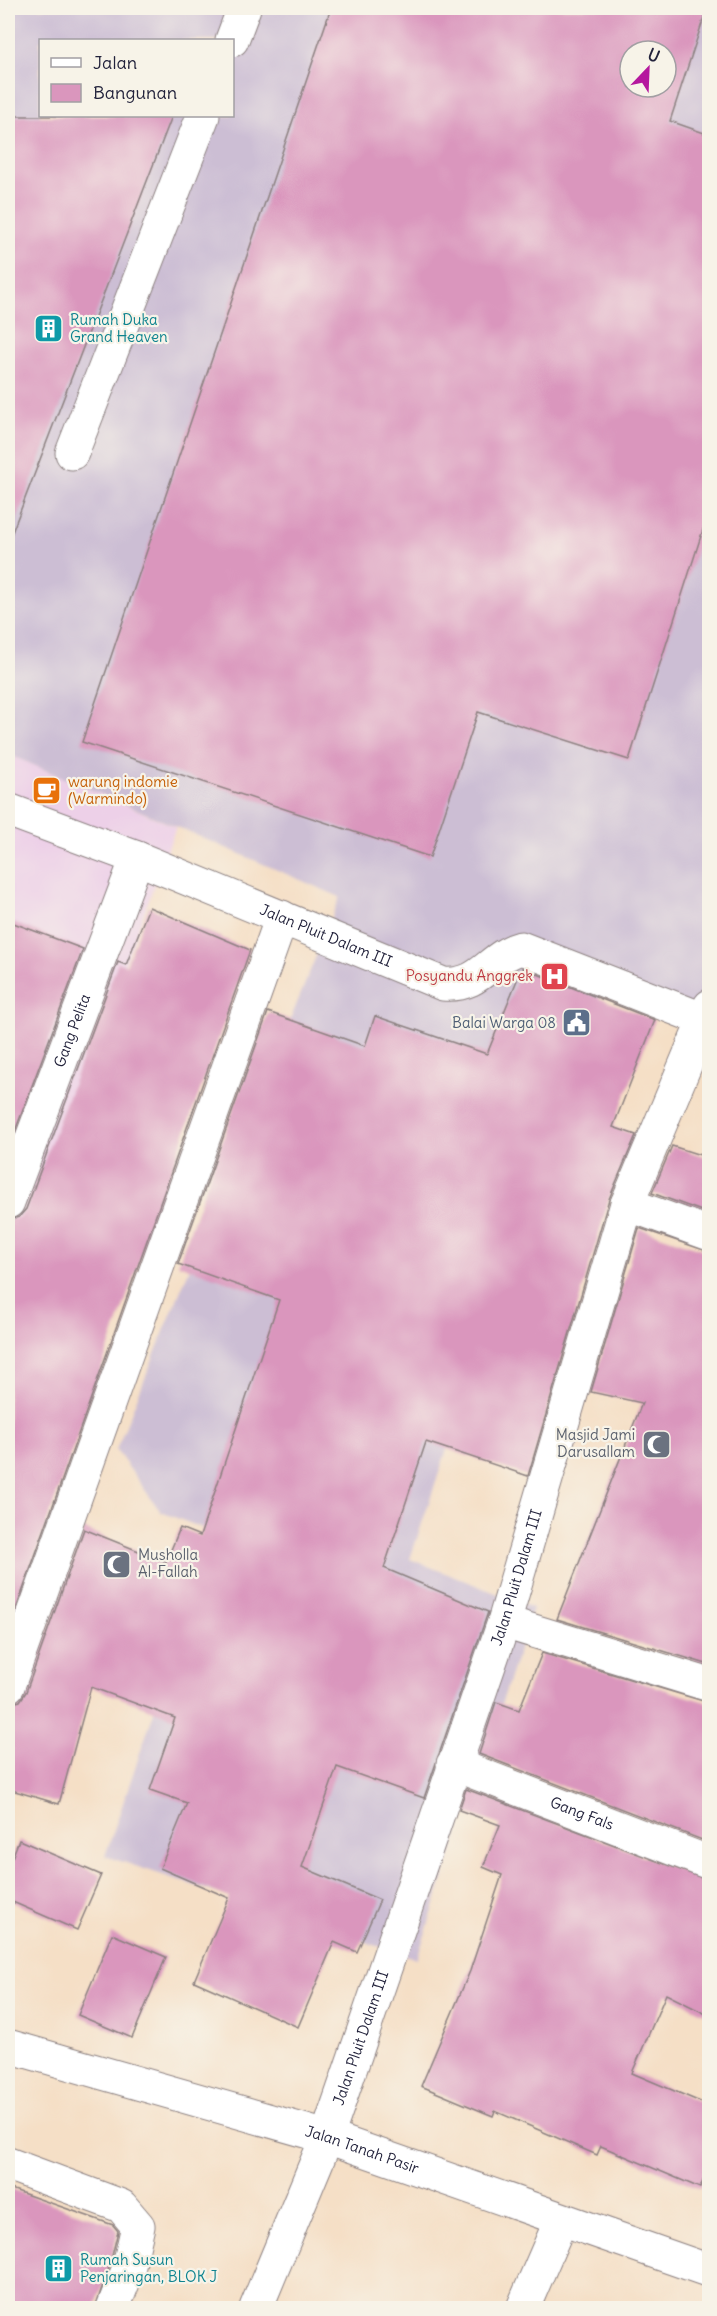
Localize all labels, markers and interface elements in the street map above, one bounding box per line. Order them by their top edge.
legend [39,39,234,117]
north arrow [618,39,678,99]
text: U [645,44,663,67]
text: Jalan [93,51,137,74]
text: Bangunan [93,81,177,104]
place label: Rumah Duka Grand Heaven [70,310,168,346]
building icon: Rumah Duka Grand Heaven [33,313,65,345]
place label: warung indomie (Warmindo) [68,772,178,808]
cafe icon: warung indomie (Warmindo) [31,775,63,807]
street label: Jalan Pluit Dalam III [257,900,395,971]
hospital icon: Posyandu Anggrek [538,960,570,992]
place label: Posyandu Anggrek [406,966,533,985]
street label: Gang Pelita [49,991,94,1070]
public building icon: Balai Warga 08 [561,1007,593,1039]
place label: Balai Warga 08 [452,1013,556,1032]
place label: Masjid Jami Darusallam [556,1425,635,1461]
mosque icon: Masjid Jami Darusallam [640,1428,672,1460]
street label: Jalan Pluit Dalam III [487,1507,546,1648]
place label: Musholla Al-Fallah [138,1545,198,1581]
mosque icon: Musholla Al-Fallah [101,1548,133,1580]
street label: Gang Fals [547,1792,617,1834]
street label: Jalan Pluit Dalam III [329,1968,393,2107]
street label: Jalan Tanah Pasir [303,2121,422,2177]
place label: Rumah Susun Penjaringan, BLOK J [80,2250,217,2286]
building icon: Rumah Susun Penjaringan, BLOK J [43,2253,75,2285]

